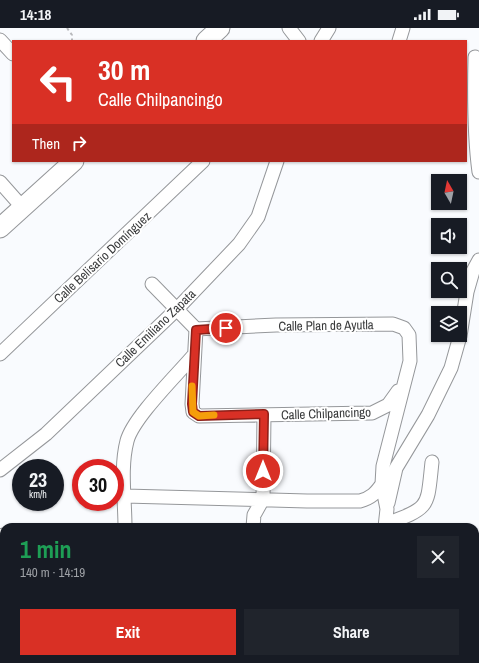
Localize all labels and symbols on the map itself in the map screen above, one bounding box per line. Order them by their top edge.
north arrow [431,174,467,210]
street label: Calle Belisario Domínguez [50,208,155,307]
street label: Calle Emiliano Zapata [112,286,199,371]
pin [209,311,243,345]
street label: Calle Plan de Ayutla [278,316,374,335]
street label: Calle Chilpancingo [281,403,371,424]
position arrow [242,450,284,492]
speed limit sign: 30 [72,459,124,511]

